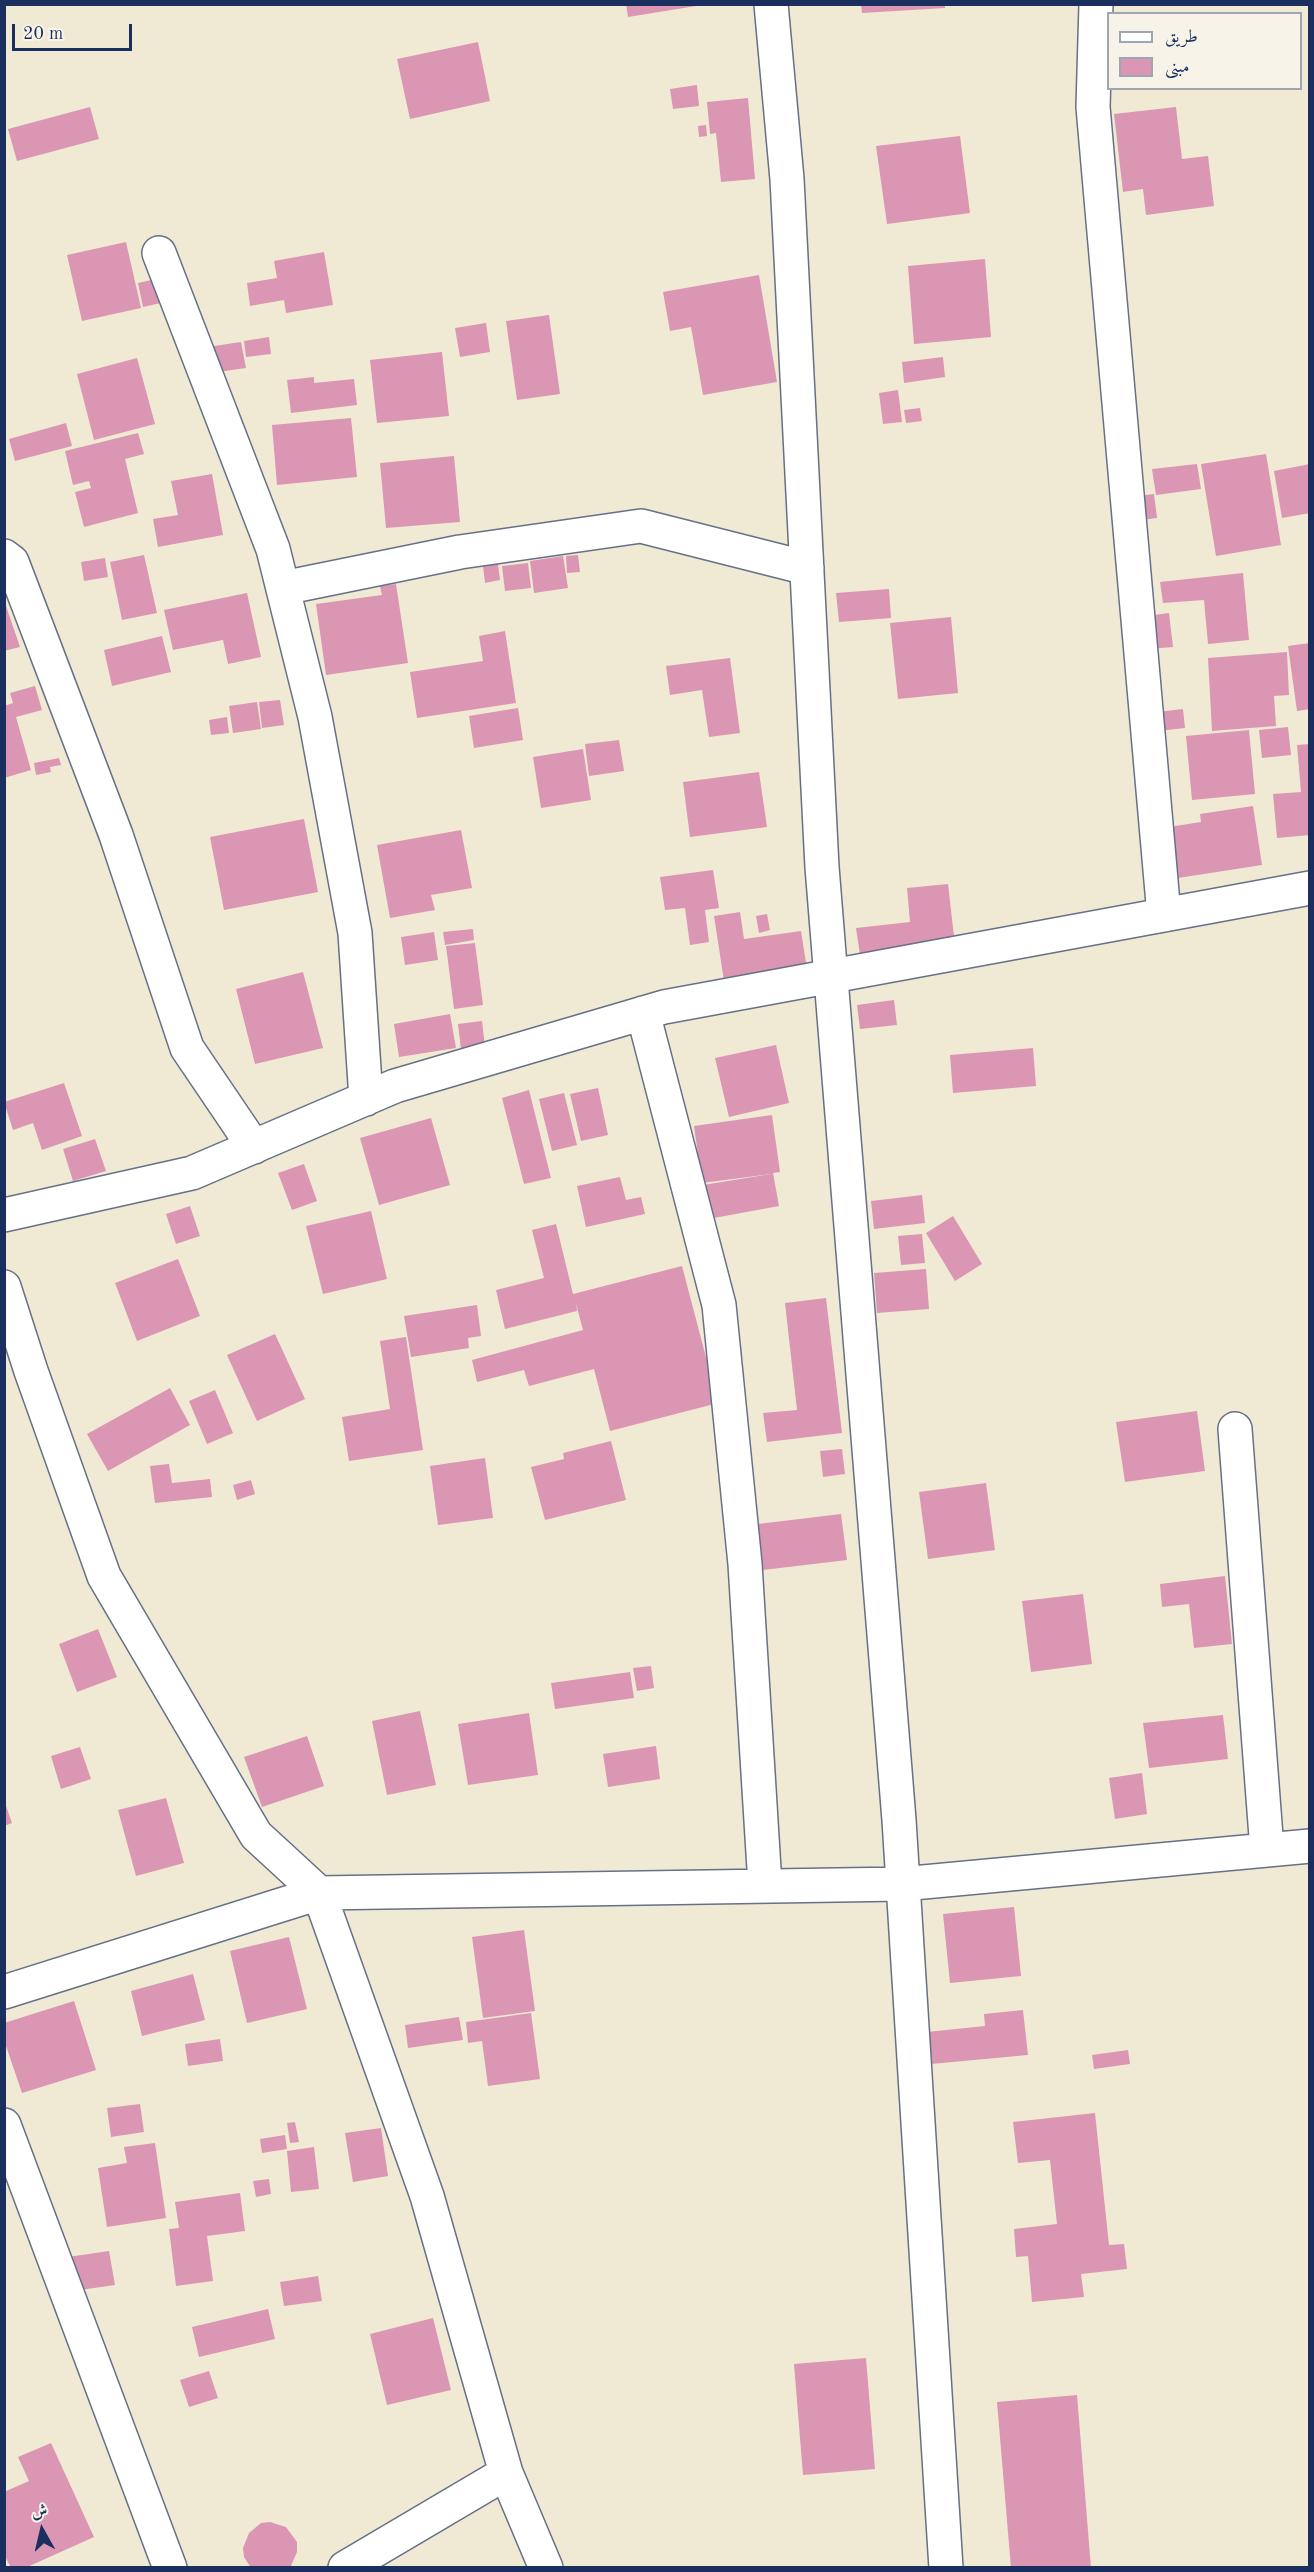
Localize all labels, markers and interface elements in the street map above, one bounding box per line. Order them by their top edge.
scale bar [15,12,135,50]
legend [1107,12,1302,90]
text: 20 m [23,25,63,43]
text: طريق [1165,28,1198,46]
text: مبنى [1165,58,1190,76]
north arrow [12,2500,72,2560]
text: ش [31,2503,48,2521]

